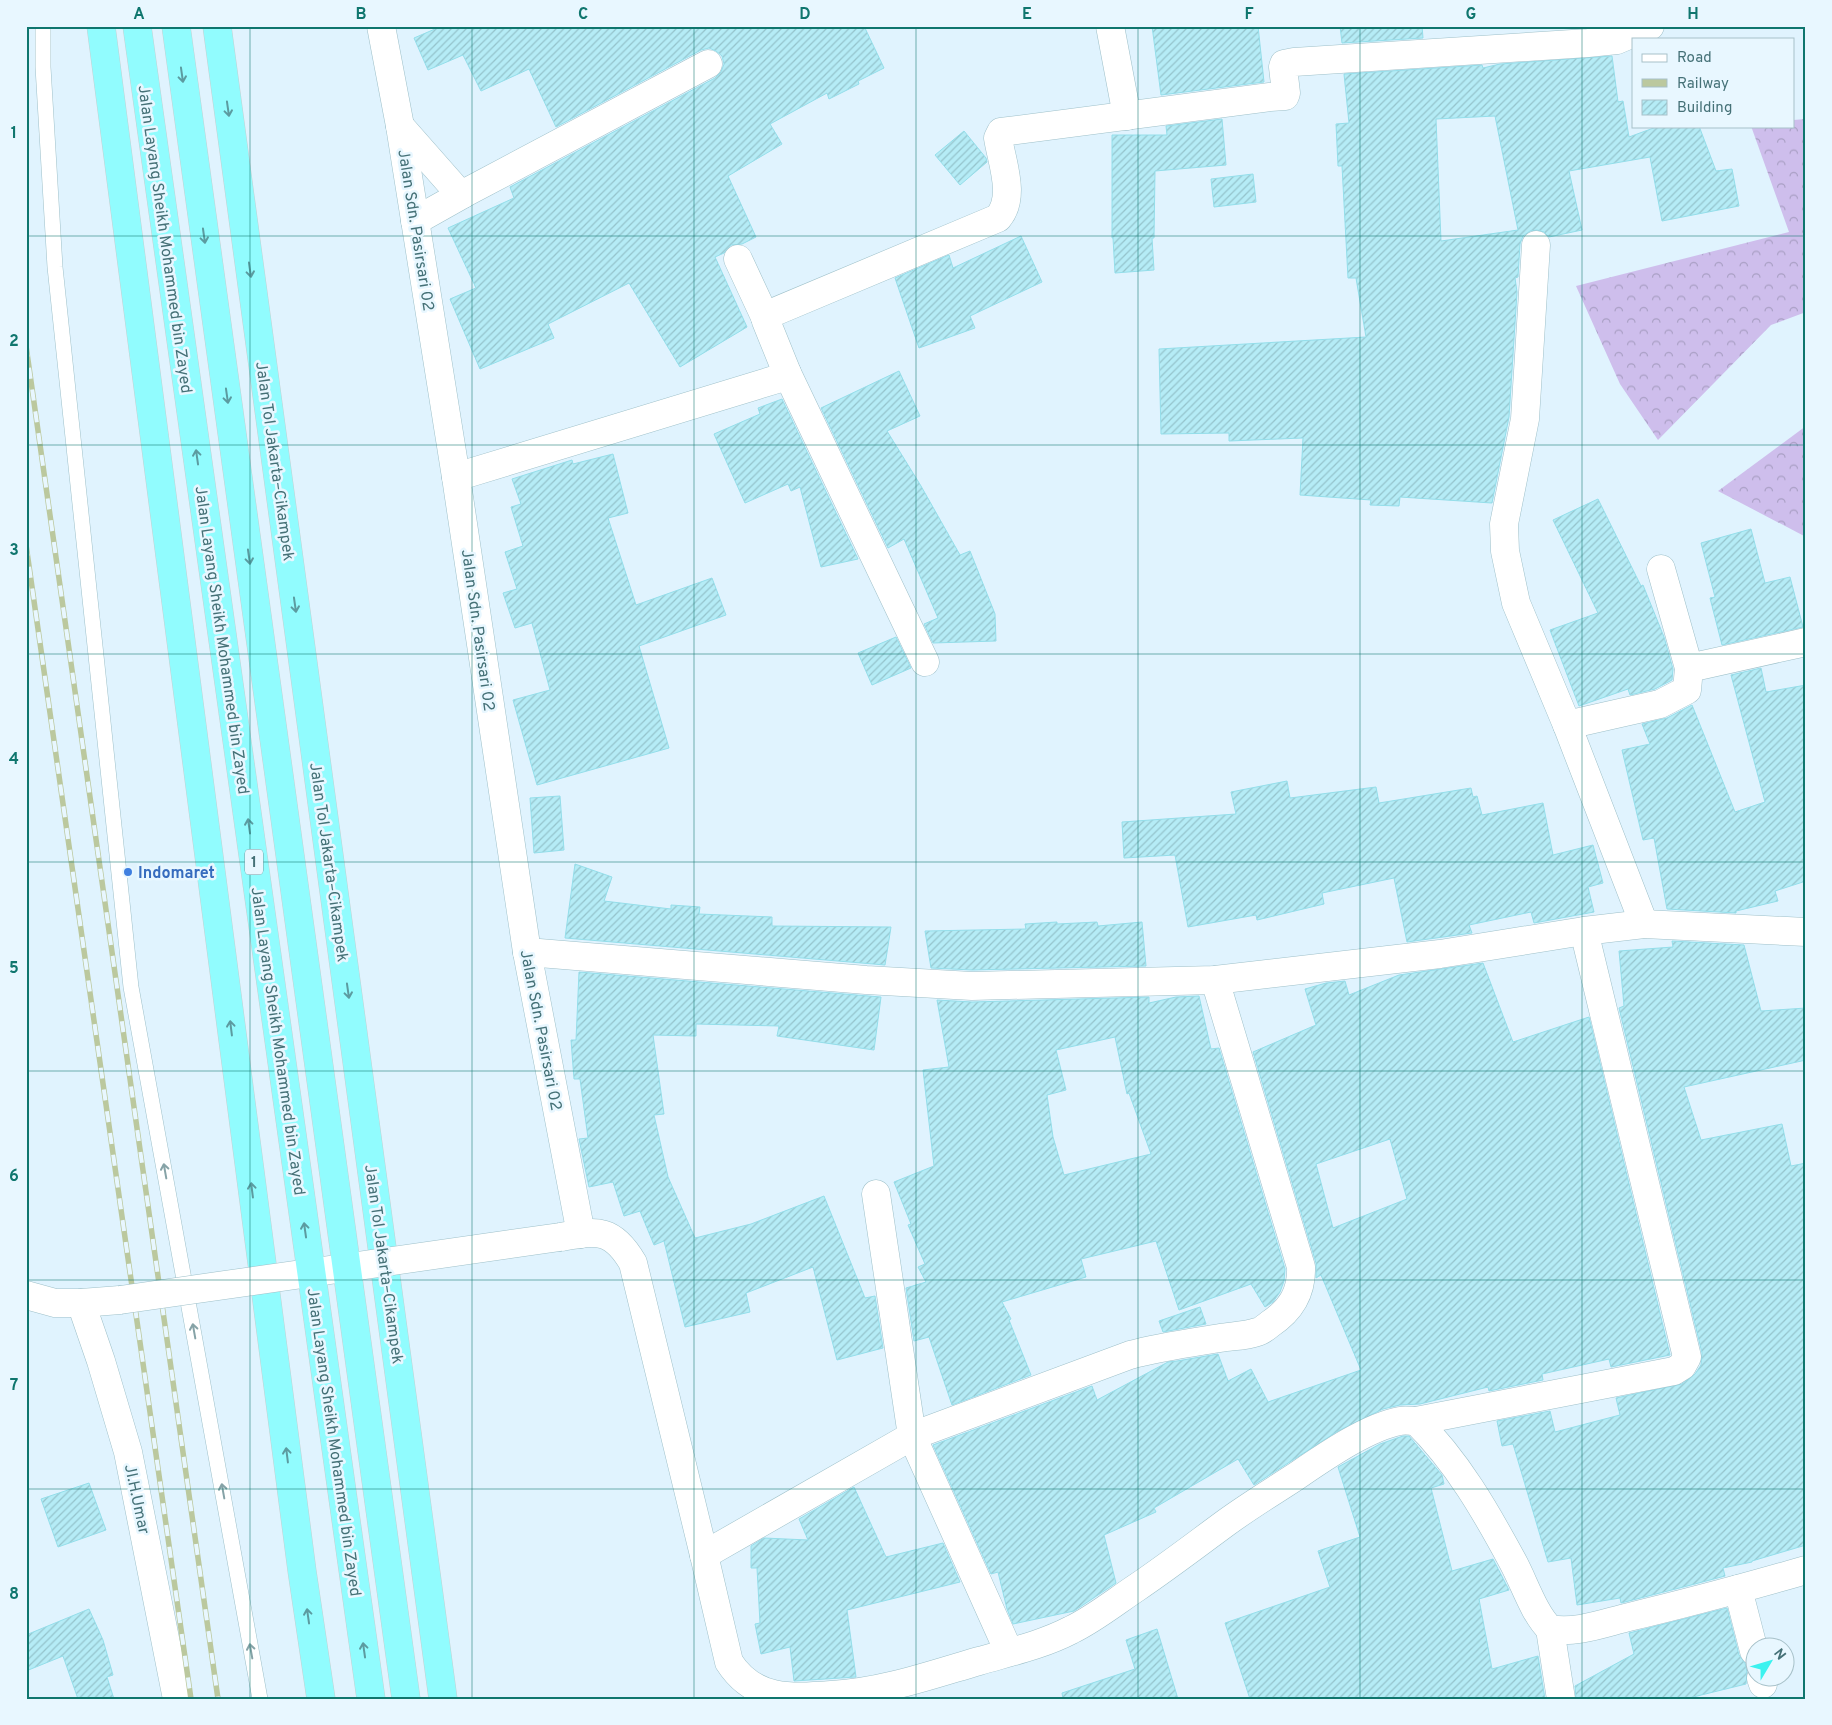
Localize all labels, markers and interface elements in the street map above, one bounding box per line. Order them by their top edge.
text: A [133,5,145,25]
text: B [355,5,367,25]
text: C [578,5,588,25]
text: D [799,5,811,25]
text: E [1022,5,1032,25]
text: F [1244,5,1254,25]
text: G [1466,5,1476,25]
text: H [1687,5,1699,25]
legend [1632,38,1794,128]
text: Road [1677,49,1712,68]
one-way arrow [177,66,187,82]
text: Railway [1677,75,1729,94]
street label: Jalan Layang Sheikh Mohammed bin Zayed [132,84,196,395]
text: Building [1677,99,1732,118]
one-way arrow [223,101,233,117]
text: 1 [11,124,17,144]
street label: Jalan Sdn. Pasirsari 02 [392,148,438,313]
one-way arrow [200,227,210,243]
one-way arrow [245,262,255,278]
text: 2 [9,332,19,352]
street label: Jalan Tol Jakarta–Cikampek [250,360,298,562]
one-way arrow [222,388,232,404]
one-way arrow [192,449,202,465]
street label: Jalan Layang Sheikh Mohammed bin Zayed [189,485,253,796]
text: 3 [9,541,19,561]
street label: Jalan Sdn. Pasirsari 02 [456,548,498,713]
one-way arrow [244,549,254,565]
one-way arrow [290,596,300,612]
text: 4 [9,750,19,770]
street label: Jalan Tol Jakarta–Cikampek [304,761,352,963]
one-way arrow [243,818,253,834]
road number: 1 [245,850,263,874]
place label: Indomaret [138,864,215,884]
marker: Indomaret [122,866,134,878]
street label: Jalan Layang Sheikh Mohammed bin Zayed [245,886,309,1197]
street label: Jalan Sdn. Pasirsari 02 [515,948,565,1112]
text: 5 [9,959,19,979]
one-way arrow [343,983,353,999]
one-way arrow [226,1021,236,1037]
one-way arrow [159,1163,169,1179]
street label: Jalan Tol Jakarta–Cikampek [359,1163,407,1365]
text: 6 [9,1167,19,1187]
one-way arrow [247,1182,257,1198]
one-way arrow [300,1222,310,1238]
street label: Jalan Layang Sheikh Mohammed bin Zayed [301,1287,365,1598]
one-way arrow [188,1323,198,1339]
text: 7 [10,1376,18,1396]
one-way arrow [282,1447,292,1463]
street label: JI.H.Umar [119,1463,153,1536]
one-way arrow [217,1483,227,1499]
text: 8 [9,1585,19,1605]
one-way arrow [303,1608,313,1624]
north arrow [1744,1638,1794,1688]
one-way arrow [246,1643,256,1659]
one-way arrow [359,1643,369,1659]
text: N [1769,1646,1789,1664]

